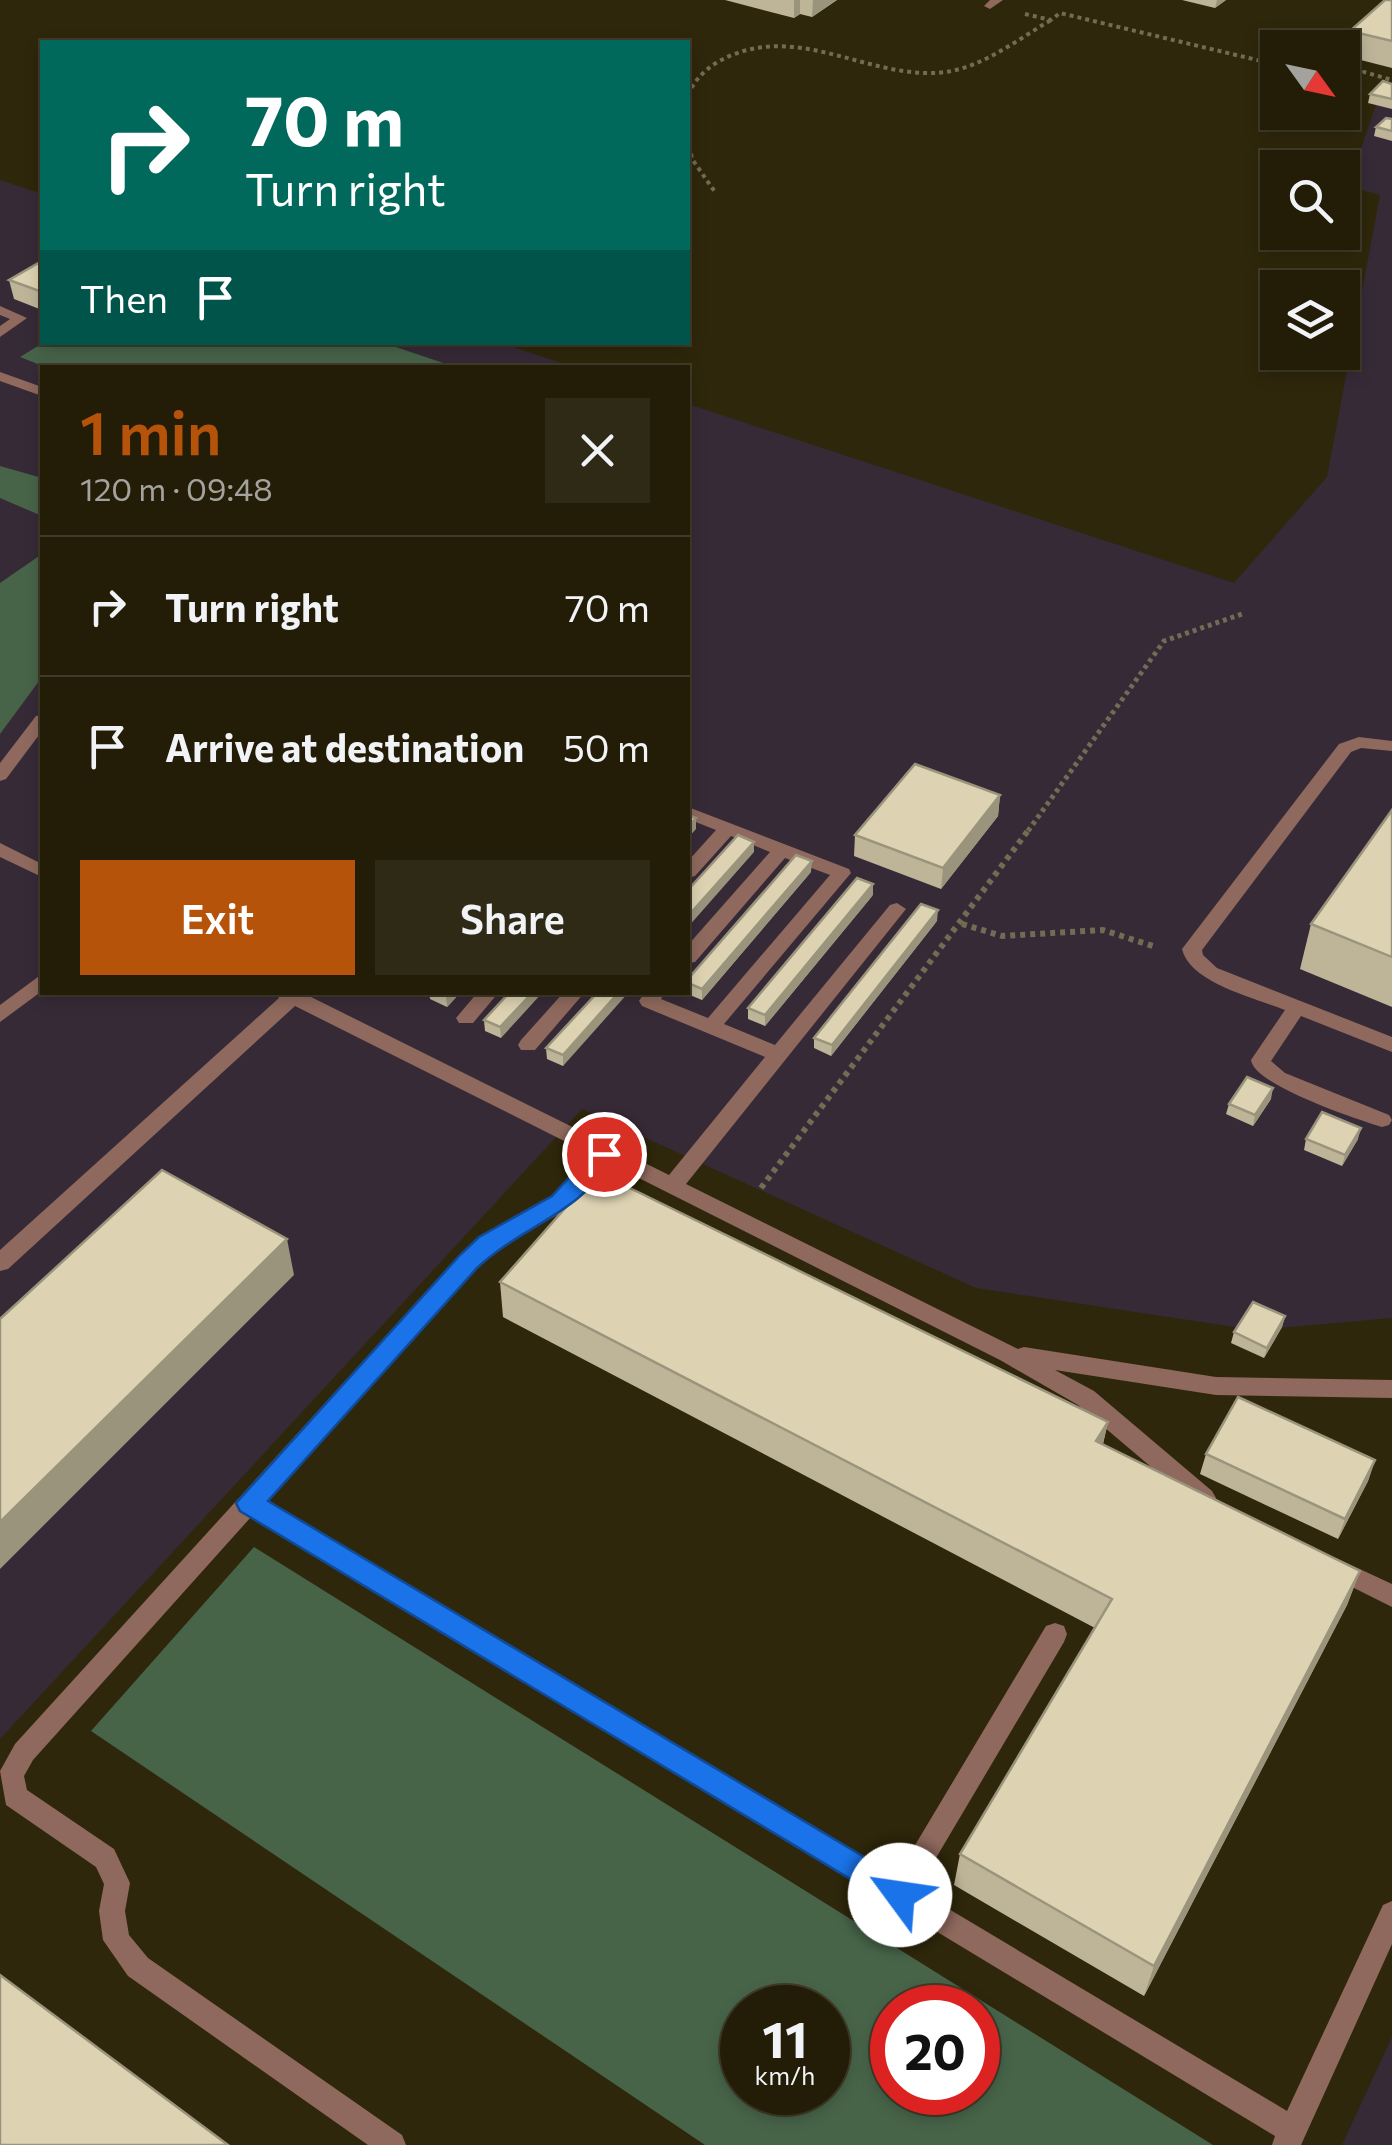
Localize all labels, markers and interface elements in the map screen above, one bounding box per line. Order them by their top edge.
north arrow [1260,30,1360,130]
map controls [1260,30,1360,370]
text: 70 m [245,75,404,160]
icon: right [80,80,210,210]
button: search [1260,150,1360,250]
text: Turn right [245,160,446,215]
icon: arrive [188,270,243,325]
button: layers [1260,270,1360,370]
text: Then [80,274,168,321]
text: 1 min [80,394,221,467]
button: close [545,398,650,503]
text: 120 m · 09:48 [80,468,273,508]
icon: right [80,579,135,634]
text: Turn right [165,583,339,630]
text: 70 m [565,583,650,630]
icon: arrive [80,719,135,774]
text: Arrive at destination [165,723,524,770]
text: 50 m [563,723,650,770]
button: Exit [80,860,355,975]
button: Share [375,860,650,975]
pin [562,1112,647,1197]
icon: arrive [577,1127,632,1182]
position arrow [848,1843,952,1947]
speed limit sign: 20 [870,1985,1000,2115]
text: 11 [762,2007,808,2068]
text: km/h [755,2060,815,2090]

